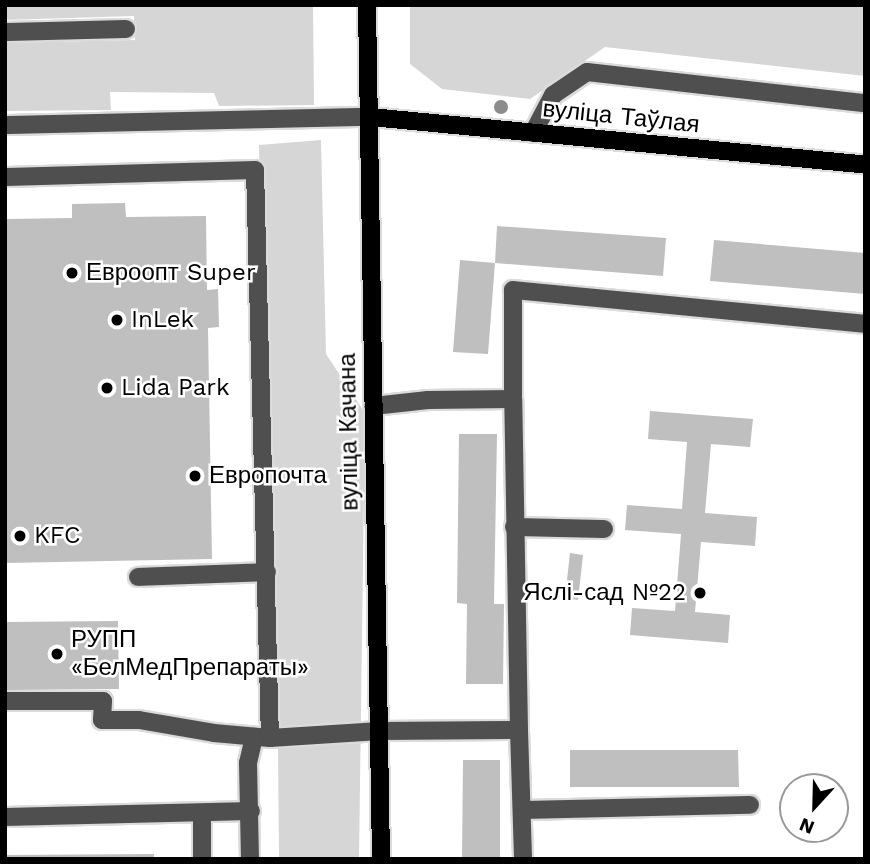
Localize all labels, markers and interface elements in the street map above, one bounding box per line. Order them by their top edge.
street label: вуліца Таўлая [541,94,701,140]
place label: Евроопт Super [86,259,256,287]
marker: Евроопт Super [64,265,80,281]
place label: InLek [131,306,194,334]
marker: InLek [109,312,125,328]
street label: вуліца Качана [333,353,365,511]
place label: Lida Park [121,374,230,402]
marker: Lida Park [99,380,115,396]
place label: Европочта [209,462,327,490]
marker: Европочта [187,468,203,484]
place label: KFC [34,522,81,550]
marker: KFC [12,528,28,544]
place label: Яслі-сад №22 [523,579,686,607]
marker: Яслі-сад №22 [692,585,708,601]
place label: РУПП «БелМедПрепараты» [71,626,309,682]
marker: РУПП «БелМедПрепараты» [49,646,65,662]
north arrow [779,773,849,843]
text: N [796,813,818,839]

